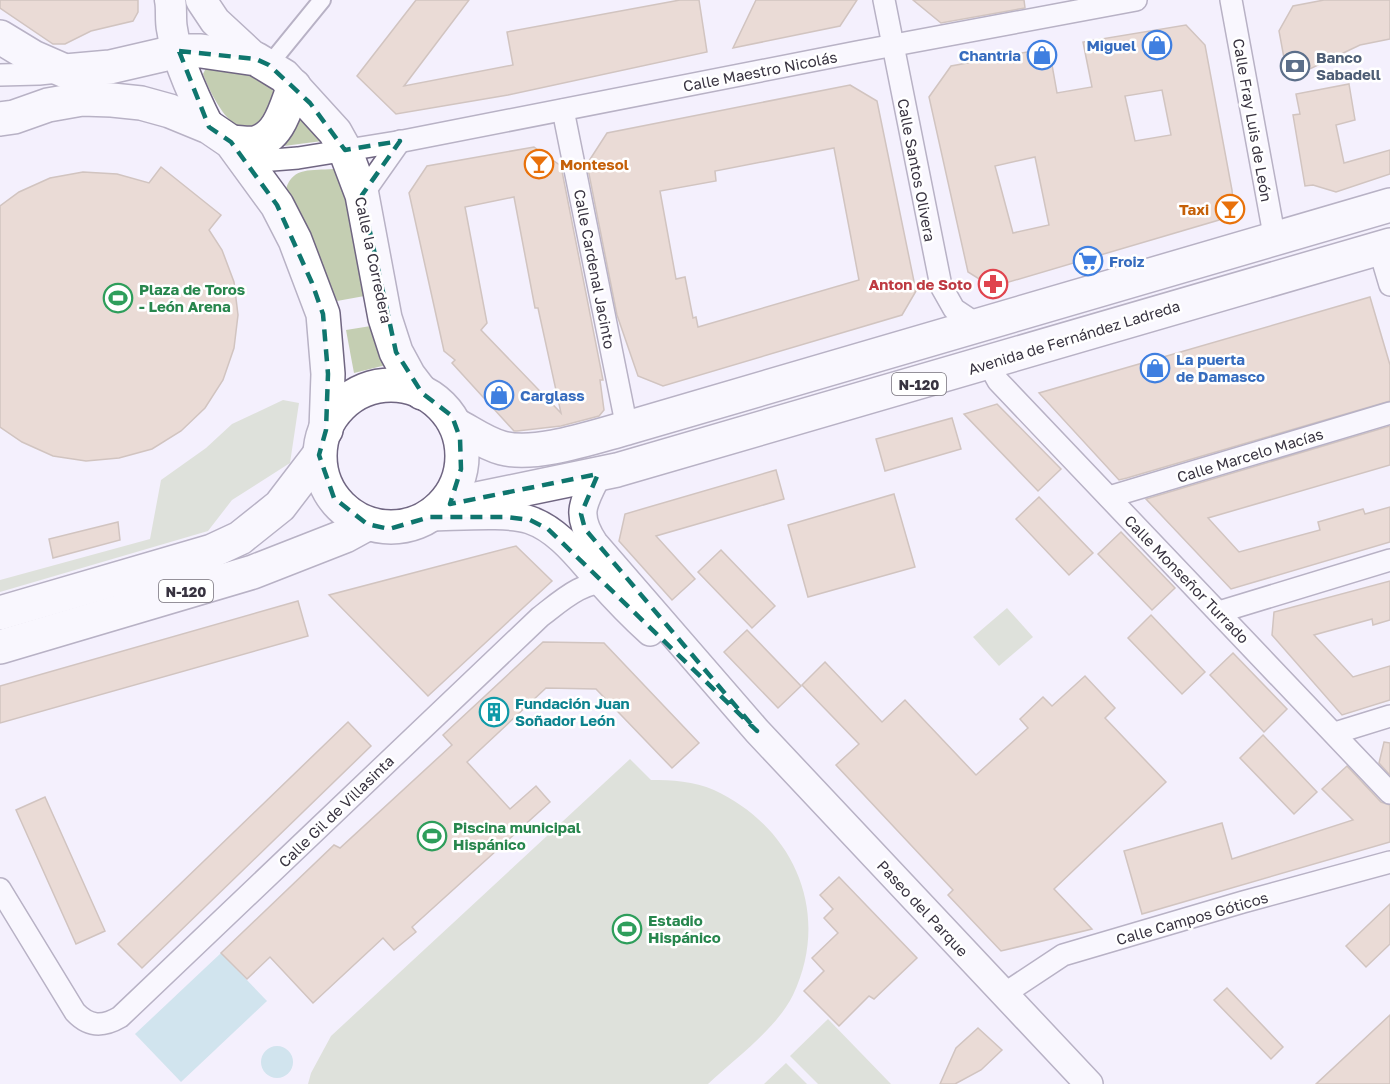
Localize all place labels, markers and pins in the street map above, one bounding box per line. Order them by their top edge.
shop icon: Miguel [1141,29,1173,61]
place label: Miguel [1087,36,1136,54]
shop icon: Chantria [1026,39,1058,71]
place label: Chantria [959,46,1021,64]
place label: Banco Sabadell [1316,48,1381,83]
bank icon: Banco Sabadell [1279,50,1311,82]
bar icon: Montesol [523,148,555,180]
place label: Montesol [560,155,629,173]
bar icon: Taxi [1214,193,1246,225]
place label: Taxi [1179,200,1209,218]
supermarket icon: Froiz [1072,245,1104,277]
place label: Froiz [1109,252,1145,270]
pharmacy icon: Anton de Soto [977,268,1009,300]
place label: Anton de Soto [869,275,972,293]
place label: Plaza de Toros - León Arena [139,280,245,315]
sports icon: Plaza de Toros - León Arena [102,282,134,314]
place label: La puerta de Damasco [1176,350,1265,385]
shop icon: La puerta de Damasco [1139,352,1171,384]
shop icon: Carglass [483,379,515,411]
place label: Carglass [520,386,585,404]
place label: Fundación Juan Soñador León [515,694,630,729]
building icon: Fundación Juan Soñador León [478,696,510,728]
place label: Piscina municipal Hispánico [453,818,581,853]
sports icon: Piscina municipal Hispánico [416,820,448,852]
place label: Estadio Hispánico [648,911,721,946]
sports icon: Estadio Hispánico [611,913,643,945]

